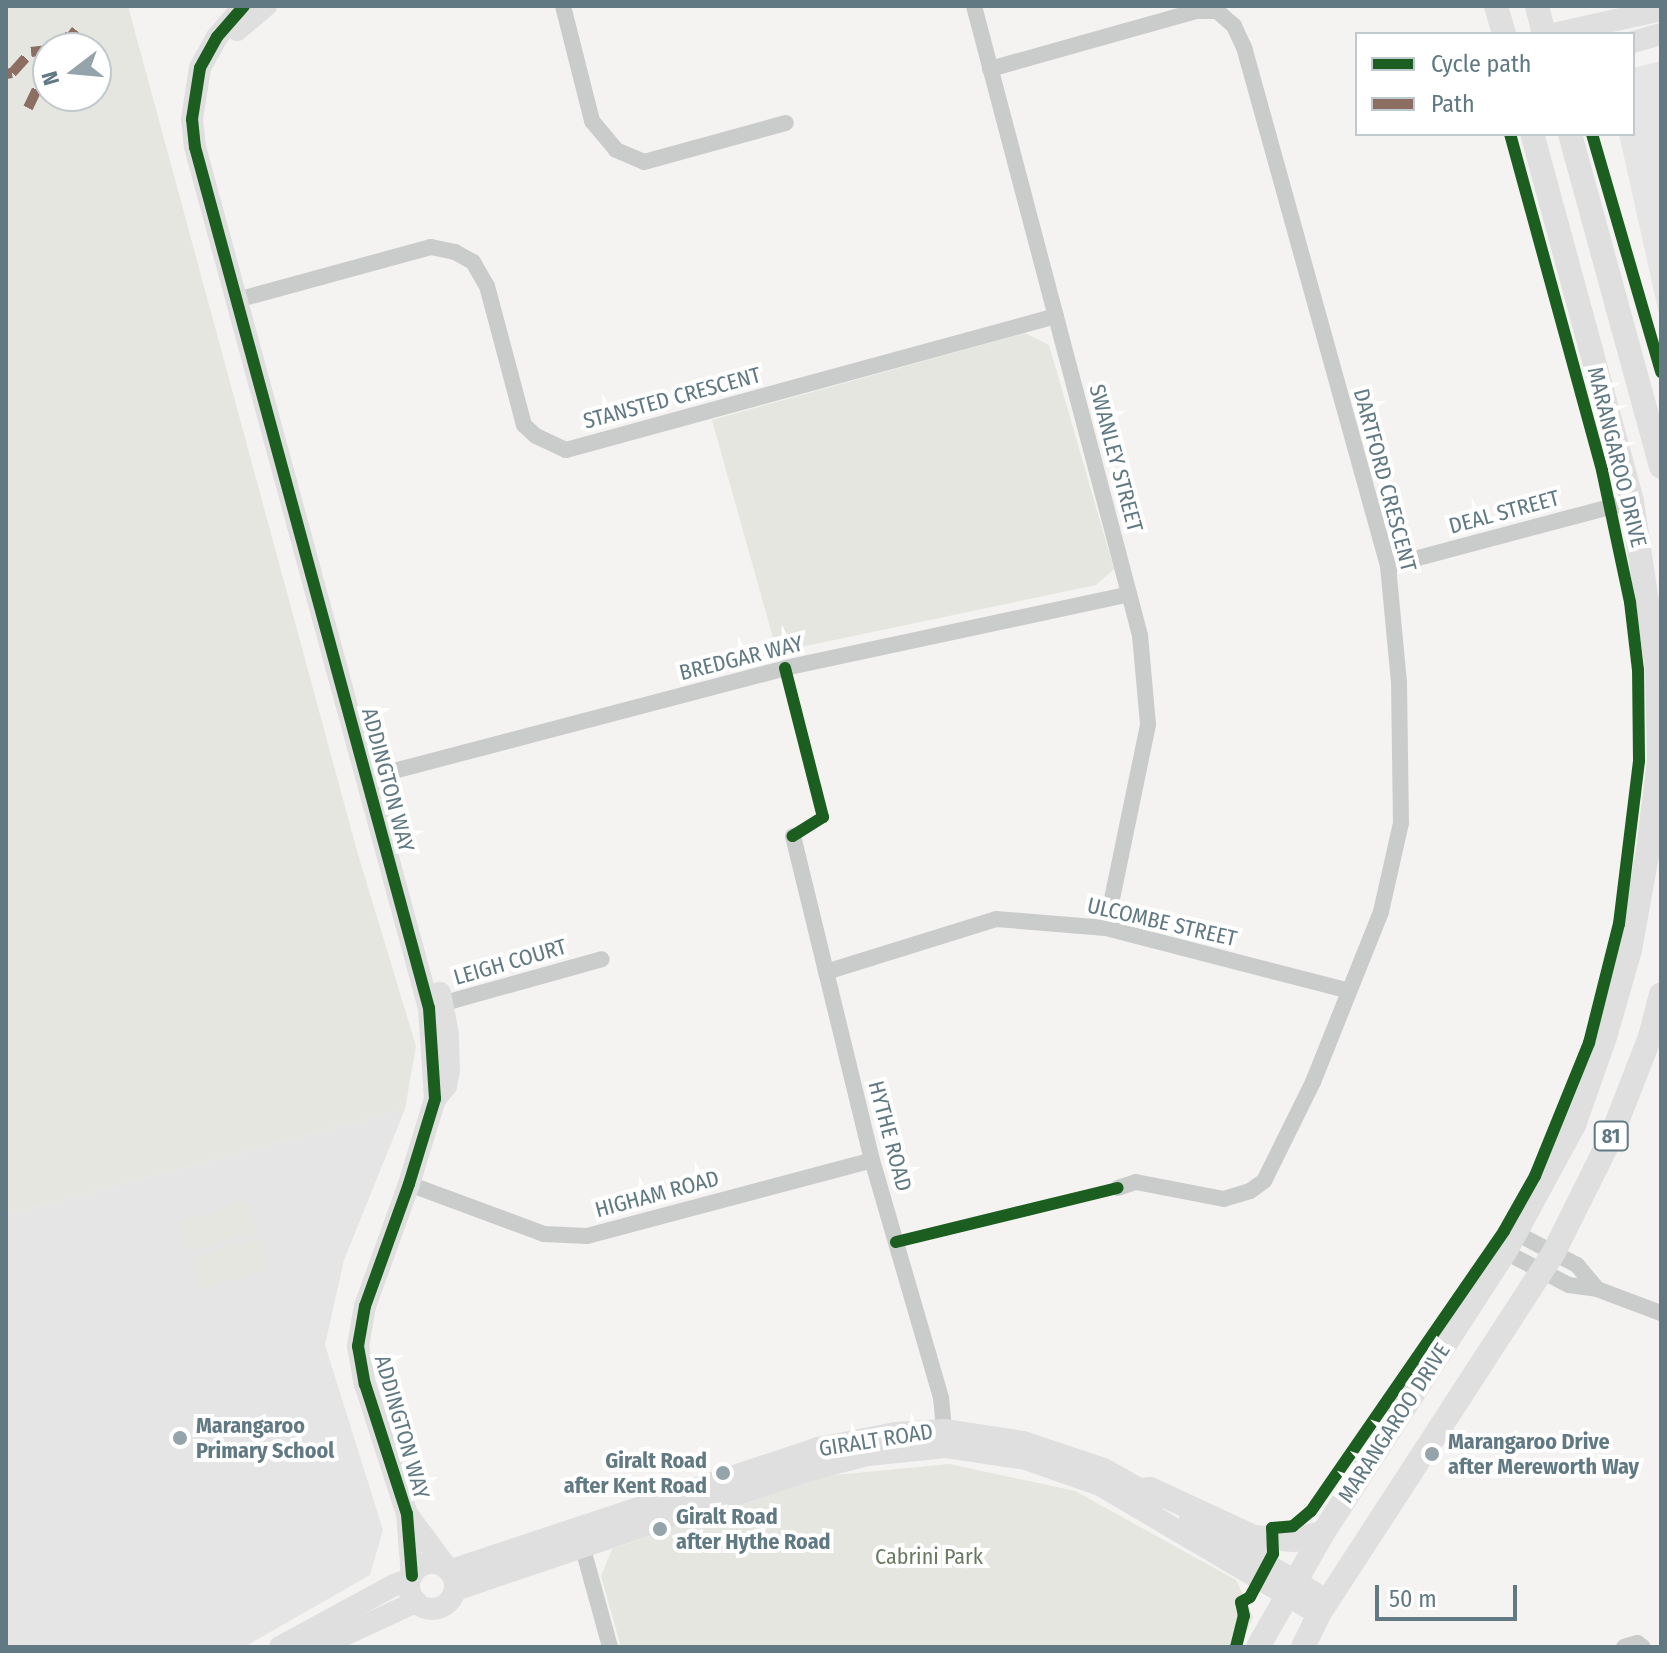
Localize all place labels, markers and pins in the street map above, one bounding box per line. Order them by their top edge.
place label: Marangaroo Primary School [196,1412,334,1464]
place label: Marangaroo Drive after Mereworth Way [1448,1428,1639,1480]
marker: Marangaroo Primary School [171,1429,189,1447]
marker: Marangaroo Drive after Mereworth Way [1423,1445,1441,1463]
place label: Giralt Road after Kent Road [564,1447,707,1498]
marker: Giralt Road after Kent Road [714,1464,732,1482]
place label: Giralt Road after Hythe Road [676,1503,831,1554]
marker: Giralt Road after Hythe Road [651,1520,669,1538]

